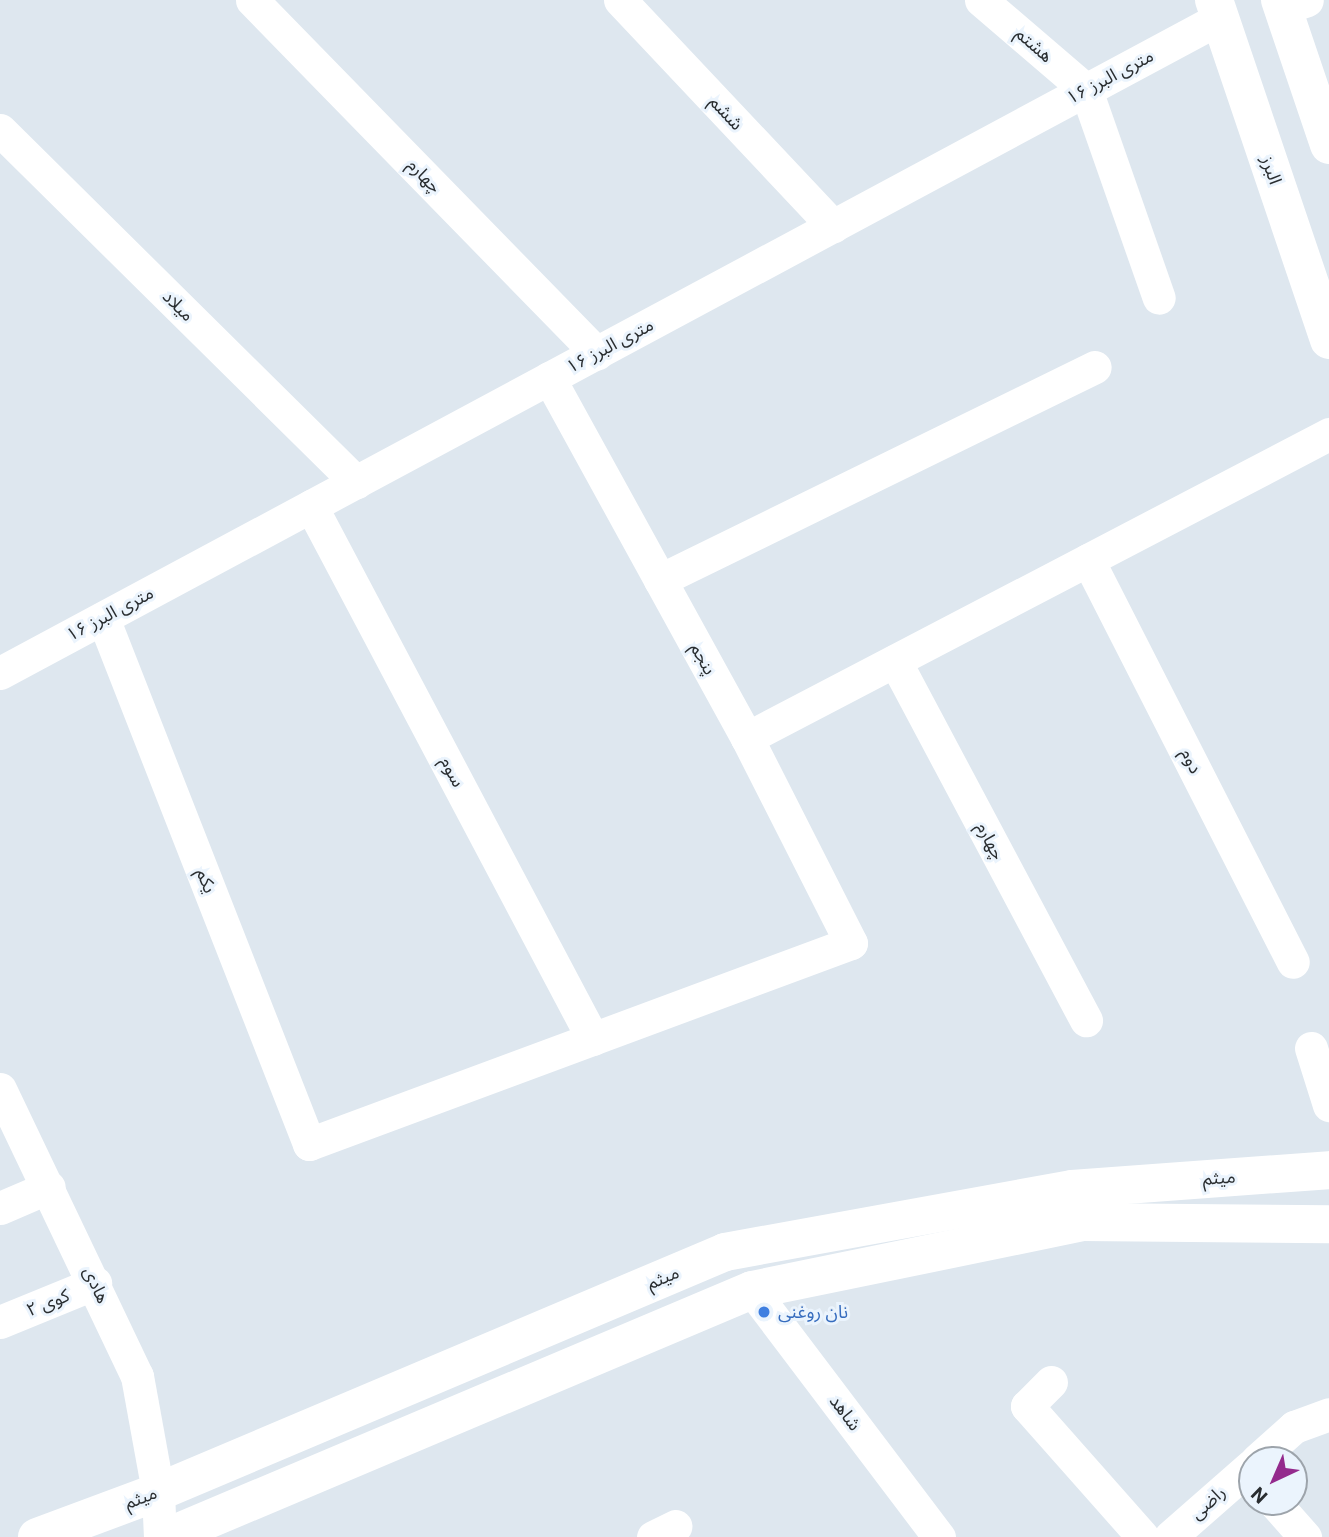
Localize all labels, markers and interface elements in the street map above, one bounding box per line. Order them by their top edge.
street label: هشتم [1011,23,1057,67]
street label: ۱۶ متری البرز [1063,45,1157,109]
street label: ششم [705,91,747,135]
street label: البرز [1256,153,1286,187]
street label: چهارم [402,154,446,198]
street label: میلاد [158,286,198,326]
street label: ۱۶ متری البرز [563,314,657,378]
street label: ۱۶ متری البرز [63,582,157,646]
street label: پنجم [686,639,720,679]
street label: دوم [1176,745,1206,777]
street label: سوم [435,753,469,791]
street label: چهارم [971,818,1009,864]
street label: یکم [192,866,220,896]
street label: میثم [1202,1166,1236,1190]
street label: میثم [644,1262,682,1294]
street label: هادی [78,1263,114,1307]
street label: کوی ۲ [23,1285,73,1321]
place label: نان روغنی [778,1301,848,1323]
marker: نان روغنی [756,1304,772,1320]
street label: شاهد [825,1391,865,1435]
north arrow [1238,1446,1308,1516]
street label: میثم [122,1482,160,1514]
street label: راضی [1186,1482,1230,1524]
text: N [1247,1482,1272,1508]

